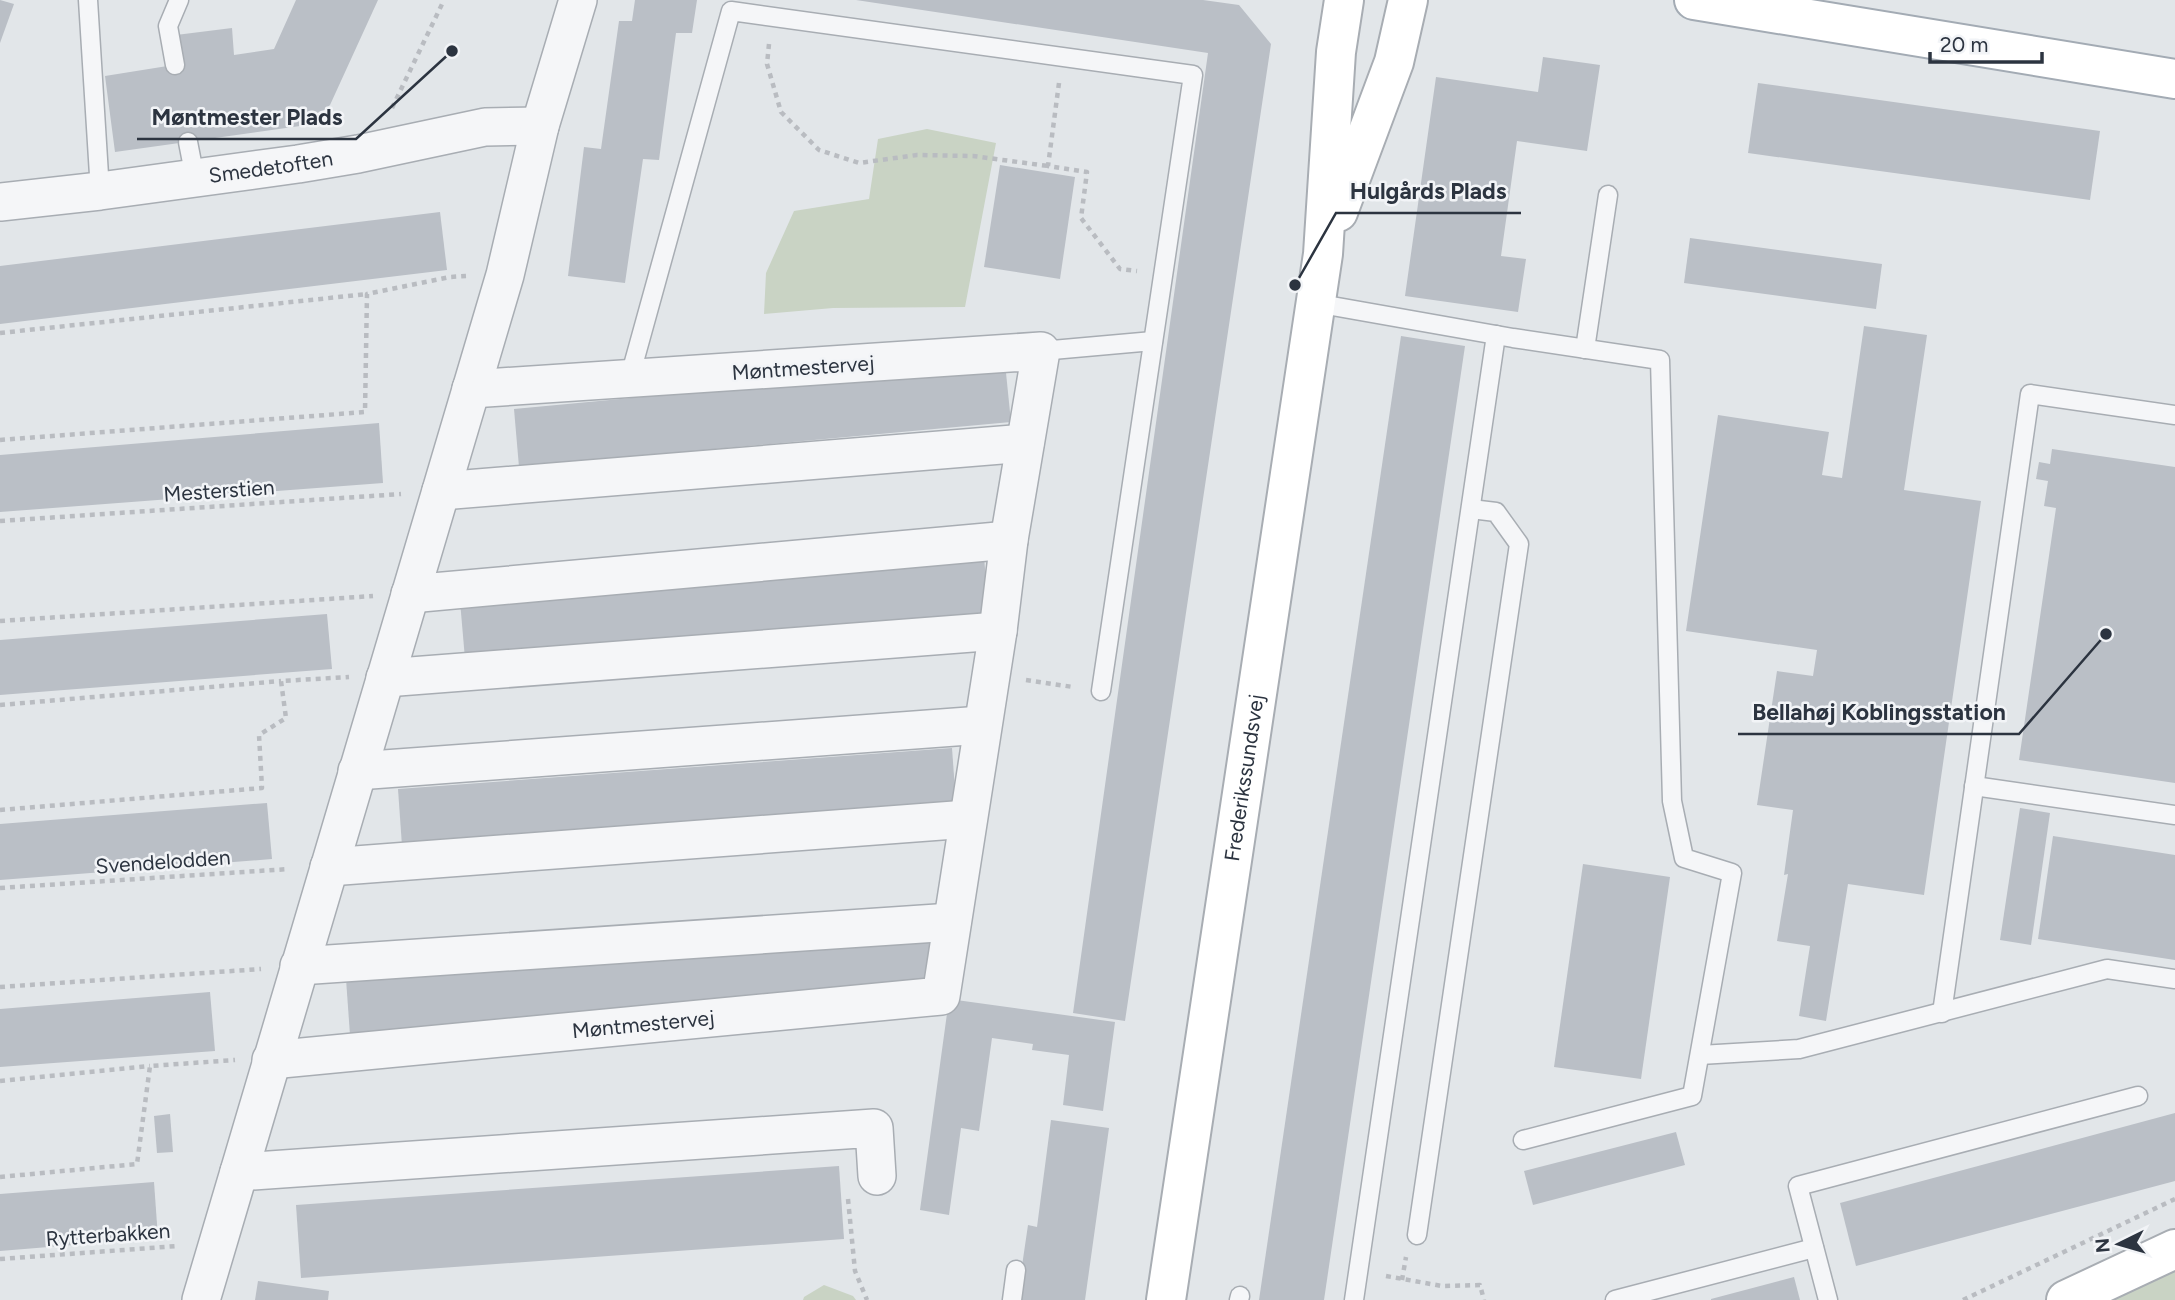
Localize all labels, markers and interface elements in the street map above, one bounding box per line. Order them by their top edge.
scale bar [1930,21,2042,65]
text: 20 m [1940,32,1988,57]
callout: Møntmester Plads [137,95,356,139]
text: Møntmester Plads [152,103,343,131]
street label: Smedetoften [207,145,335,188]
callout: Hulgårds Plads [1336,169,1521,213]
text: Hulgårds Plads [1350,177,1507,205]
street label: Møntmestervej [731,350,875,385]
street label: Mesterstien [163,474,275,507]
callout: Bellahøj Koblingsstation [1738,690,2019,734]
street label: Frederikssundsvej [1219,693,1269,863]
text: Bellahøj Koblingsstation [1752,698,2006,726]
street label: Svendelodden [95,844,231,879]
street label: Møntmestervej [571,1005,716,1043]
north arrow [2084,1209,2154,1279]
street label: Rytterbakken [45,1218,171,1251]
text: N [2090,1237,2115,1254]

